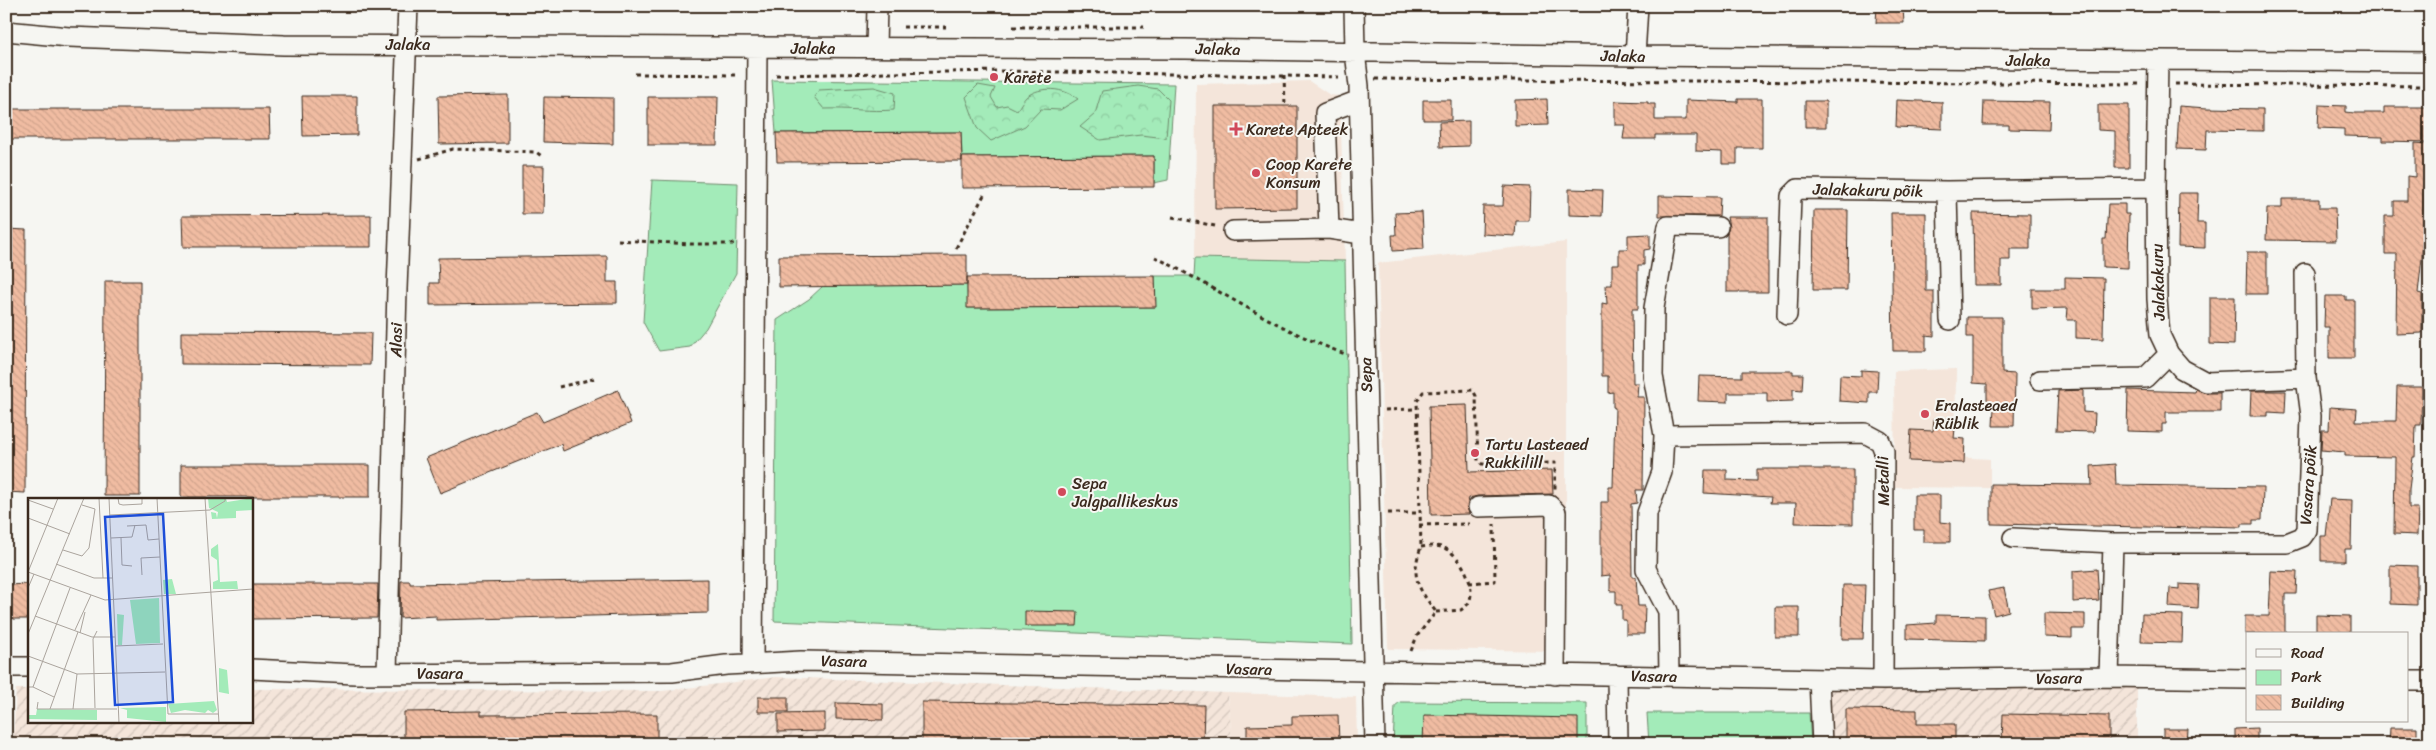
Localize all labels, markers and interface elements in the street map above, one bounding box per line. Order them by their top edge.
street label: Jalaka [385,30,430,59]
street label: Jalaka [790,34,835,63]
street label: Jalaka [1194,34,1241,64]
street label: Jalaka [1599,41,1646,71]
street label: Jalaka [2005,46,2050,75]
place label: Karete [1004,63,1052,92]
marker: Karete [988,71,1000,83]
place label: Karete Apteek [1246,115,1349,144]
marker: Karete Apteek [1230,123,1242,135]
place label: Coop Karete Konsum [1266,150,1352,197]
marker: Coop Karete Konsum [1250,167,1262,179]
street label: Jalakakuru põik [1811,175,1924,205]
street label: Jalakakuru [2142,243,2174,322]
street label: Alasi [381,322,411,359]
street label: Sepa [1351,356,1381,393]
place label: Eralasteaed Rüblik [1935,391,2019,438]
marker: Eralasteaed Rüblik [1919,408,1931,420]
place label: Tartu Lasteaed Rukkilill [1485,430,1590,477]
street label: Vasara põik [2291,444,2325,526]
marker: Tartu Lasteaed Rukkilill [1469,447,1481,459]
street label: Metalli [1868,455,1898,506]
place label: Sepa Jalgpallikeskus [1071,469,1178,516]
marker: Sepa Jalgpallikeskus [1056,486,1068,498]
inset map [28,498,252,722]
legend [2246,632,2408,722]
text: Road [2291,640,2324,666]
street label: Vasara [821,646,867,676]
street label: Vasara [1226,654,1272,684]
street label: Vasara [417,659,463,688]
street label: Vasara [1631,661,1677,691]
street label: Vasara [2036,663,2082,693]
text: Park [2291,664,2322,690]
text: Building [2291,690,2345,716]

